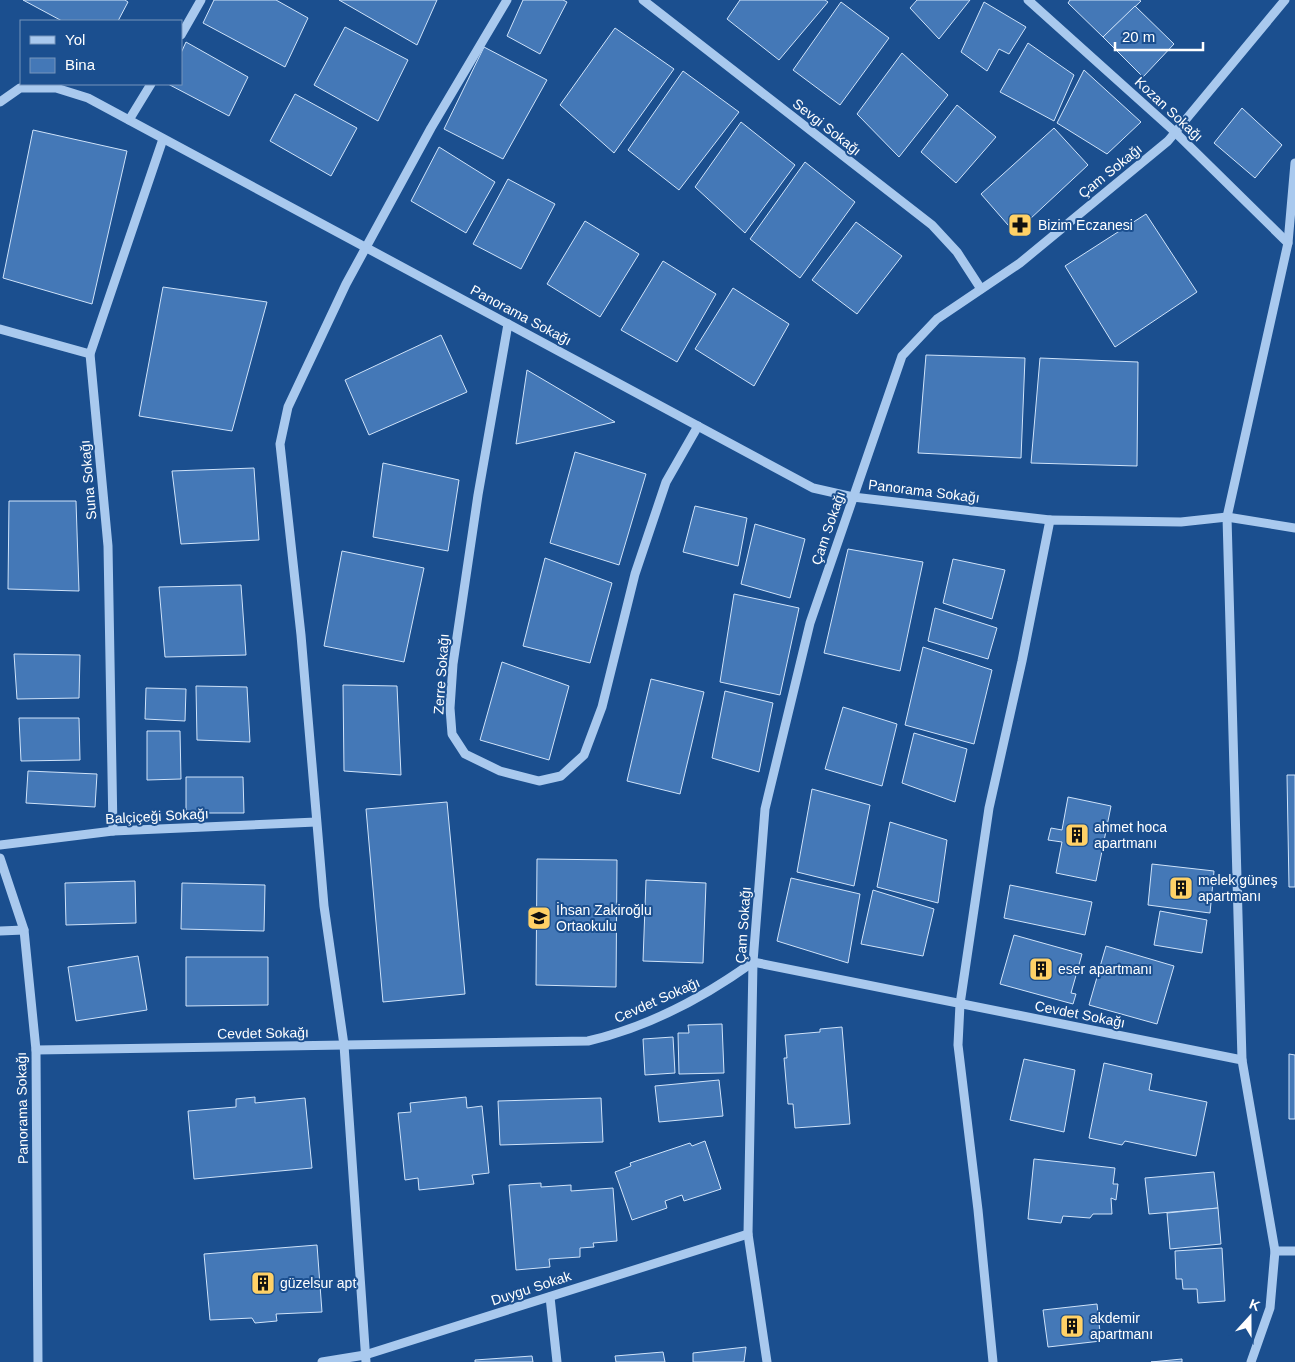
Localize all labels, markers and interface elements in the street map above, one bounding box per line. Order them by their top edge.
legend [20,20,182,85]
scale bar [1115,20,1202,52]
text: 20 m [1122,28,1155,45]
text: Yol [65,31,85,48]
text: Bina [65,56,96,73]
street label: Kozan Sokağı [1132,73,1206,145]
street label: Sevgi Sokağı [790,95,864,159]
street label: Çam Sokağı [1075,141,1145,201]
pharmacy icon: Bizim Eczanesi [1007,212,1033,238]
place label: Bizim Eczanesi [1038,217,1133,233]
street label: Panorama Sokağı [468,282,574,348]
street label: Suna Sokağı [77,439,99,521]
street label: Panorama Sokağı [867,476,981,506]
street label: Çam Sokağı [808,489,848,567]
street label: Zerre Sokağı [430,633,452,715]
street label: Balçiçeği Sokağı [105,805,209,827]
place label: ahmet hoca apartmanı [1094,819,1167,851]
building icon: ahmet hoca apartmanı [1064,822,1090,848]
place label: melek güneş apartmanı [1198,872,1277,904]
building icon: melek güneş apartmanı [1168,875,1194,901]
street label: Çam Sokağı [732,886,754,964]
place label: İhsan Zakiroğlu Ortaokulu [556,901,652,934]
school or university icon: İhsan Zakiroğlu Ortaokulu [526,905,552,931]
building icon: eser apartmanı [1028,956,1054,982]
place label: eser apartmanı [1058,961,1152,977]
street label: Cevdet Sokağı [612,974,702,1026]
street label: Cevdet Sokağı [1033,997,1127,1031]
street label: Cevdet Sokağı [217,1024,309,1042]
street label: Panorama Sokağı [13,1052,31,1164]
street label: Duygu Sokak [489,1267,574,1308]
building icon: güzelsur apt [250,1270,276,1296]
place label: güzelsur apt [280,1275,356,1291]
north arrow [1225,1292,1275,1342]
text: K [1247,1296,1262,1314]
place label: akdemir apartmanı [1090,1310,1153,1342]
building icon: akdemir apartmanı [1059,1313,1085,1339]

